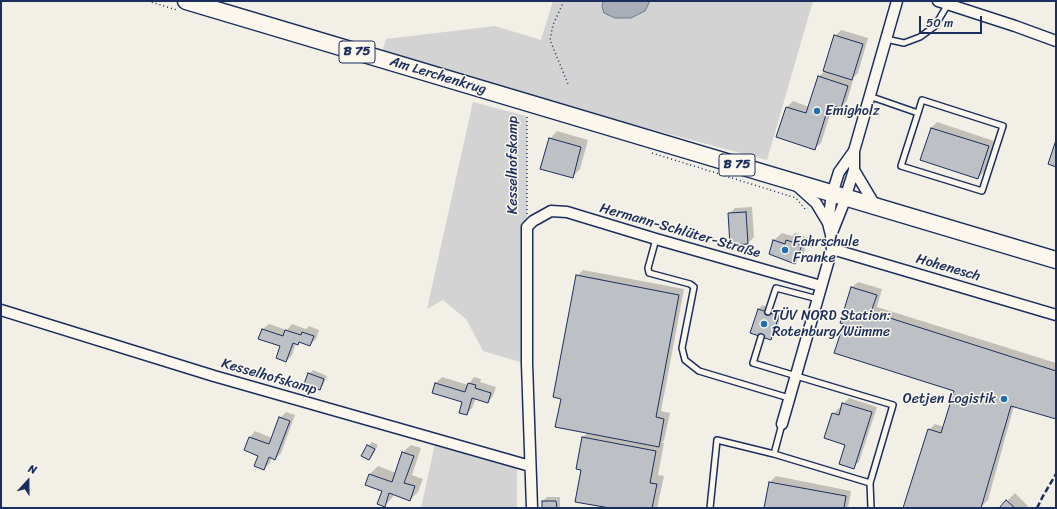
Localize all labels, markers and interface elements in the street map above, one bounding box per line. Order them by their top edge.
scale bar [921,8,984,34]
text: 50 m [926,12,953,34]
road number: B 75 [339,41,375,63]
street label: Am Lerchenkrug [388,53,488,99]
place label: Emigholz [825,103,880,119]
marker: Emigholz [812,106,822,116]
street label: Kesselhofskamp [505,116,521,214]
road number: B 75 [719,154,755,176]
street label: Hermann-Schlüter-Straße [598,200,762,262]
place label: Fahrschule Franke [793,234,859,266]
marker: Fahrschule Franke [780,245,790,255]
street label: Hohenesch [914,251,982,285]
place label: TÜV NORD Station: Rotenburg/Wümme [772,308,891,340]
marker: TÜV NORD Station: Rotenburg/Wümme [759,319,769,329]
street label: Kesselhofskamp [219,355,319,399]
place label: Oetjen Logistik [903,391,996,407]
marker: Oetjen Logistik [999,394,1009,404]
text: N [26,459,39,480]
north arrow [8,461,48,501]

